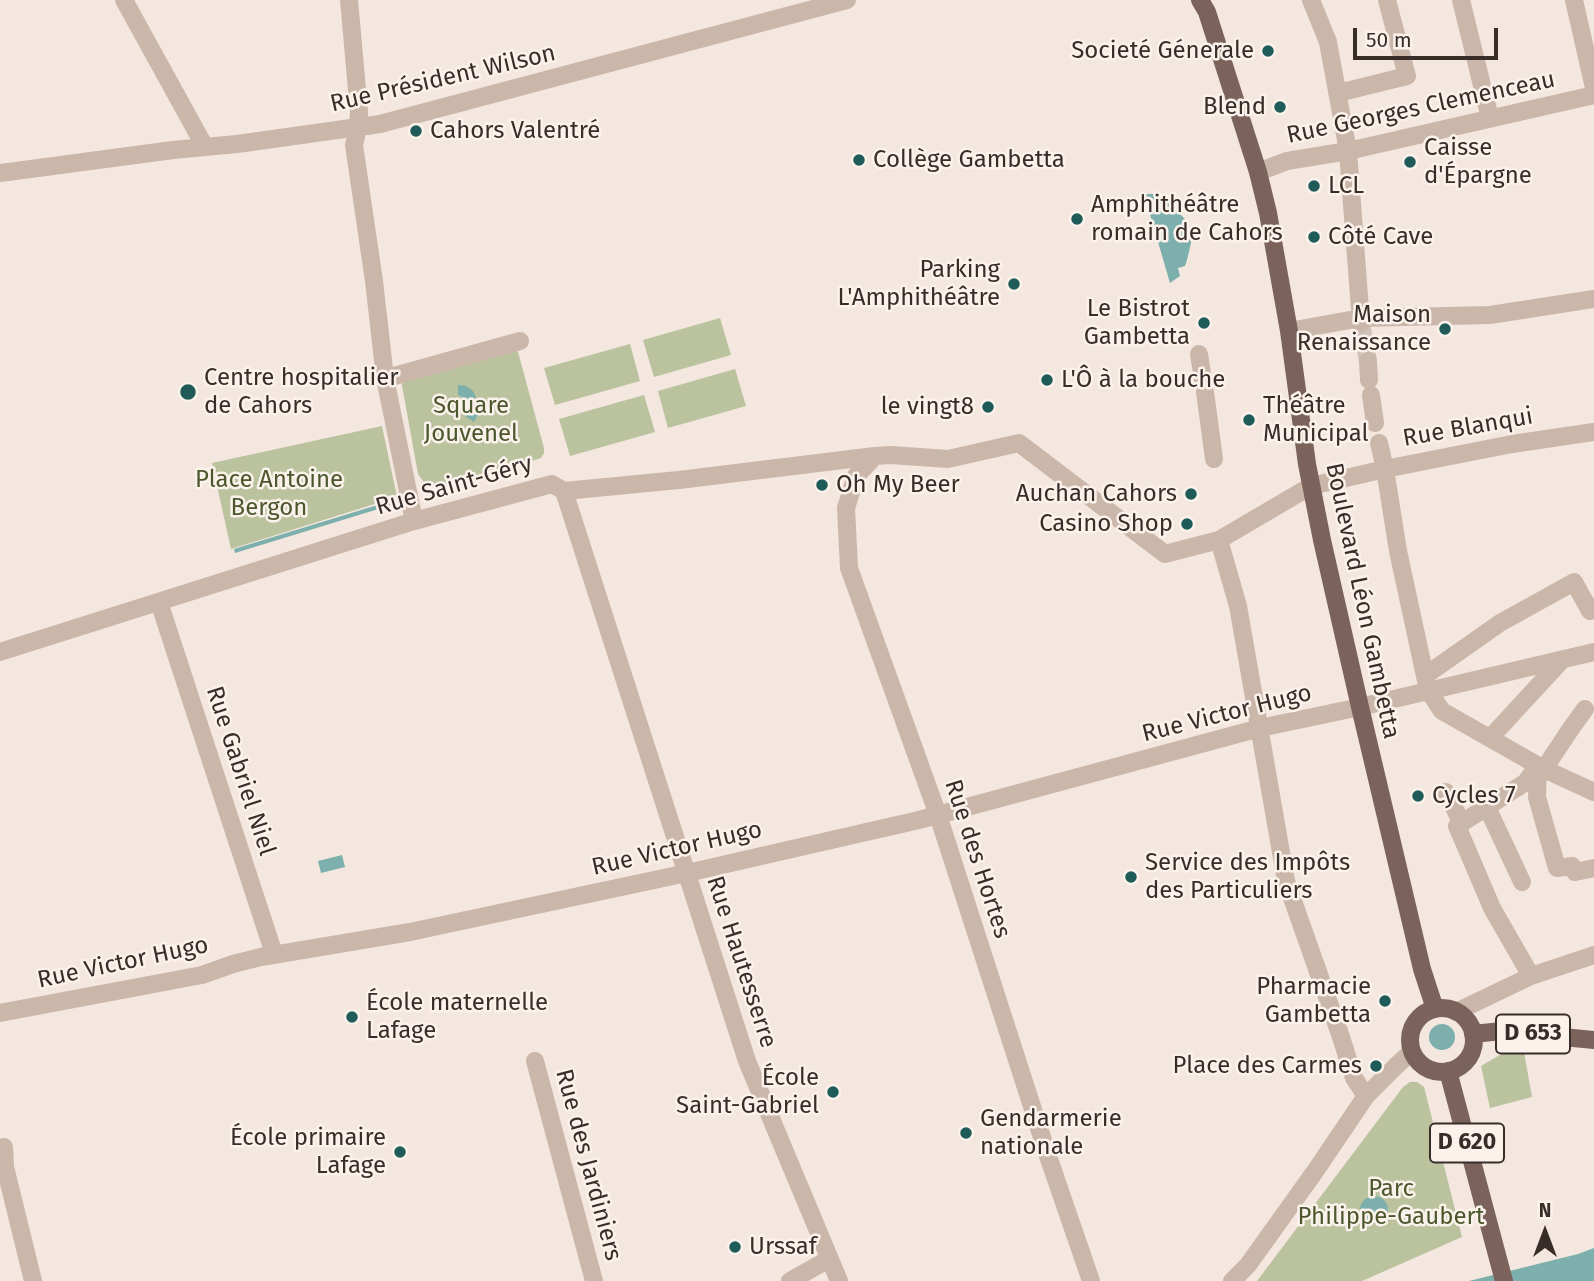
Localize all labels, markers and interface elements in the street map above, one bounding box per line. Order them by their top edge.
scale bar [1356,14,1501,58]
text: 50 m [1366,27,1412,53]
place label: Societé Génerale [1071,37,1254,65]
street label: Rue Président Wilson [328,39,558,119]
marker: Societé Génerale [1260,43,1276,59]
street label: Rue Georges Clemenceau [1284,65,1558,151]
place label: Blend [1203,93,1266,121]
marker: Blend [1272,99,1288,115]
place label: Cahors Valentré [430,117,600,145]
marker: Cahors Valentré [408,123,424,139]
place label: Caisse d'Épargne [1424,134,1532,190]
place label: Collège Gambetta [873,146,1065,174]
marker: Collège Gambetta [851,152,867,168]
marker: Caisse d'Épargne [1402,154,1418,170]
place label: LCL [1328,172,1364,200]
marker: LCL [1306,178,1322,194]
place label: Amphithéâtre romain de Cahors [1091,191,1283,247]
marker: Amphithéâtre romain de Cahors [1069,211,1085,227]
place label: Côté Cave [1328,223,1433,251]
marker: Côté Cave [1306,229,1322,245]
place label: Parking L'Amphithéâtre [838,256,1000,312]
marker: Parking L'Amphithéâtre [1006,276,1022,292]
place label: Le Bistrot Gambetta [1084,295,1190,351]
place label: Maison Renaissance [1297,301,1431,357]
marker: Le Bistrot Gambetta [1196,315,1212,331]
marker: Maison Renaissance [1437,321,1453,337]
place label: Centre hospitalier de Cahors [204,364,399,420]
place label: L'Ô à la bouche [1061,366,1225,394]
marker: L'Ô à la bouche [1039,372,1055,388]
marker: Centre hospitalier de Cahors [178,382,198,402]
park label: Square Jouvenel [424,392,518,448]
place label: Théâtre Municipal [1263,392,1369,448]
place label: le vingt8 [881,393,974,421]
marker: le vingt8 [980,399,996,415]
street label: Rue Blanqui [1401,402,1535,454]
marker: Théâtre Municipal [1241,412,1257,428]
street label: Rue Saint-Géry [372,450,536,522]
street label: Boulevard Léon Gambetta [1319,460,1405,742]
park label: Place Antoine Bergon [195,466,343,522]
place label: Oh My Beer [836,471,960,499]
marker: Oh My Beer [814,477,830,493]
place label: Auchan Cahors [1016,480,1177,508]
marker: Auchan Cahors [1183,486,1199,502]
place label: Casino Shop [1039,510,1173,538]
marker: Casino Shop [1179,516,1195,532]
street label: Rue Victor Hugo [1139,679,1315,749]
street label: Rue Gabriel Niel [199,683,281,859]
street label: Rue des Hortes [938,776,1016,942]
place label: Cycles 7 [1432,782,1516,810]
marker: Cycles 7 [1410,788,1426,804]
street label: Rue Victor Hugo [589,815,765,883]
place label: Service des Impôts des Particuliers [1145,849,1350,905]
marker: Service des Impôts des Particuliers [1123,869,1139,885]
street label: Rue Hautesserre [700,873,782,1051]
street label: Rue Victor Hugo [35,931,211,995]
place label: Pharmacie Gambetta [1256,973,1371,1029]
place label: École maternelle Lafage [366,989,548,1045]
marker: Pharmacie Gambetta [1377,993,1393,1009]
marker: École maternelle Lafage [344,1009,360,1025]
road number: D 653 [1496,1015,1570,1054]
place label: Place des Carmes [1173,1052,1362,1080]
marker: Place des Carmes [1368,1058,1384,1074]
place label: École Saint-Gabriel [676,1064,819,1120]
street label: Rue des Jardiniers [549,1066,627,1264]
marker: École Saint-Gabriel [825,1084,841,1100]
place label: Gendarmerie nationale [980,1105,1122,1161]
place label: École primaire Lafage [230,1124,386,1180]
road number: D 620 [1430,1124,1504,1162]
marker: Gendarmerie nationale [958,1125,974,1141]
marker: École primaire Lafage [392,1144,408,1160]
park label: Parc Philippe-Gaubert [1298,1175,1484,1231]
north arrow [1510,1197,1580,1267]
text: N [1539,1199,1551,1222]
place label: Urssaf [749,1233,817,1261]
marker: Urssaf [727,1239,743,1255]

